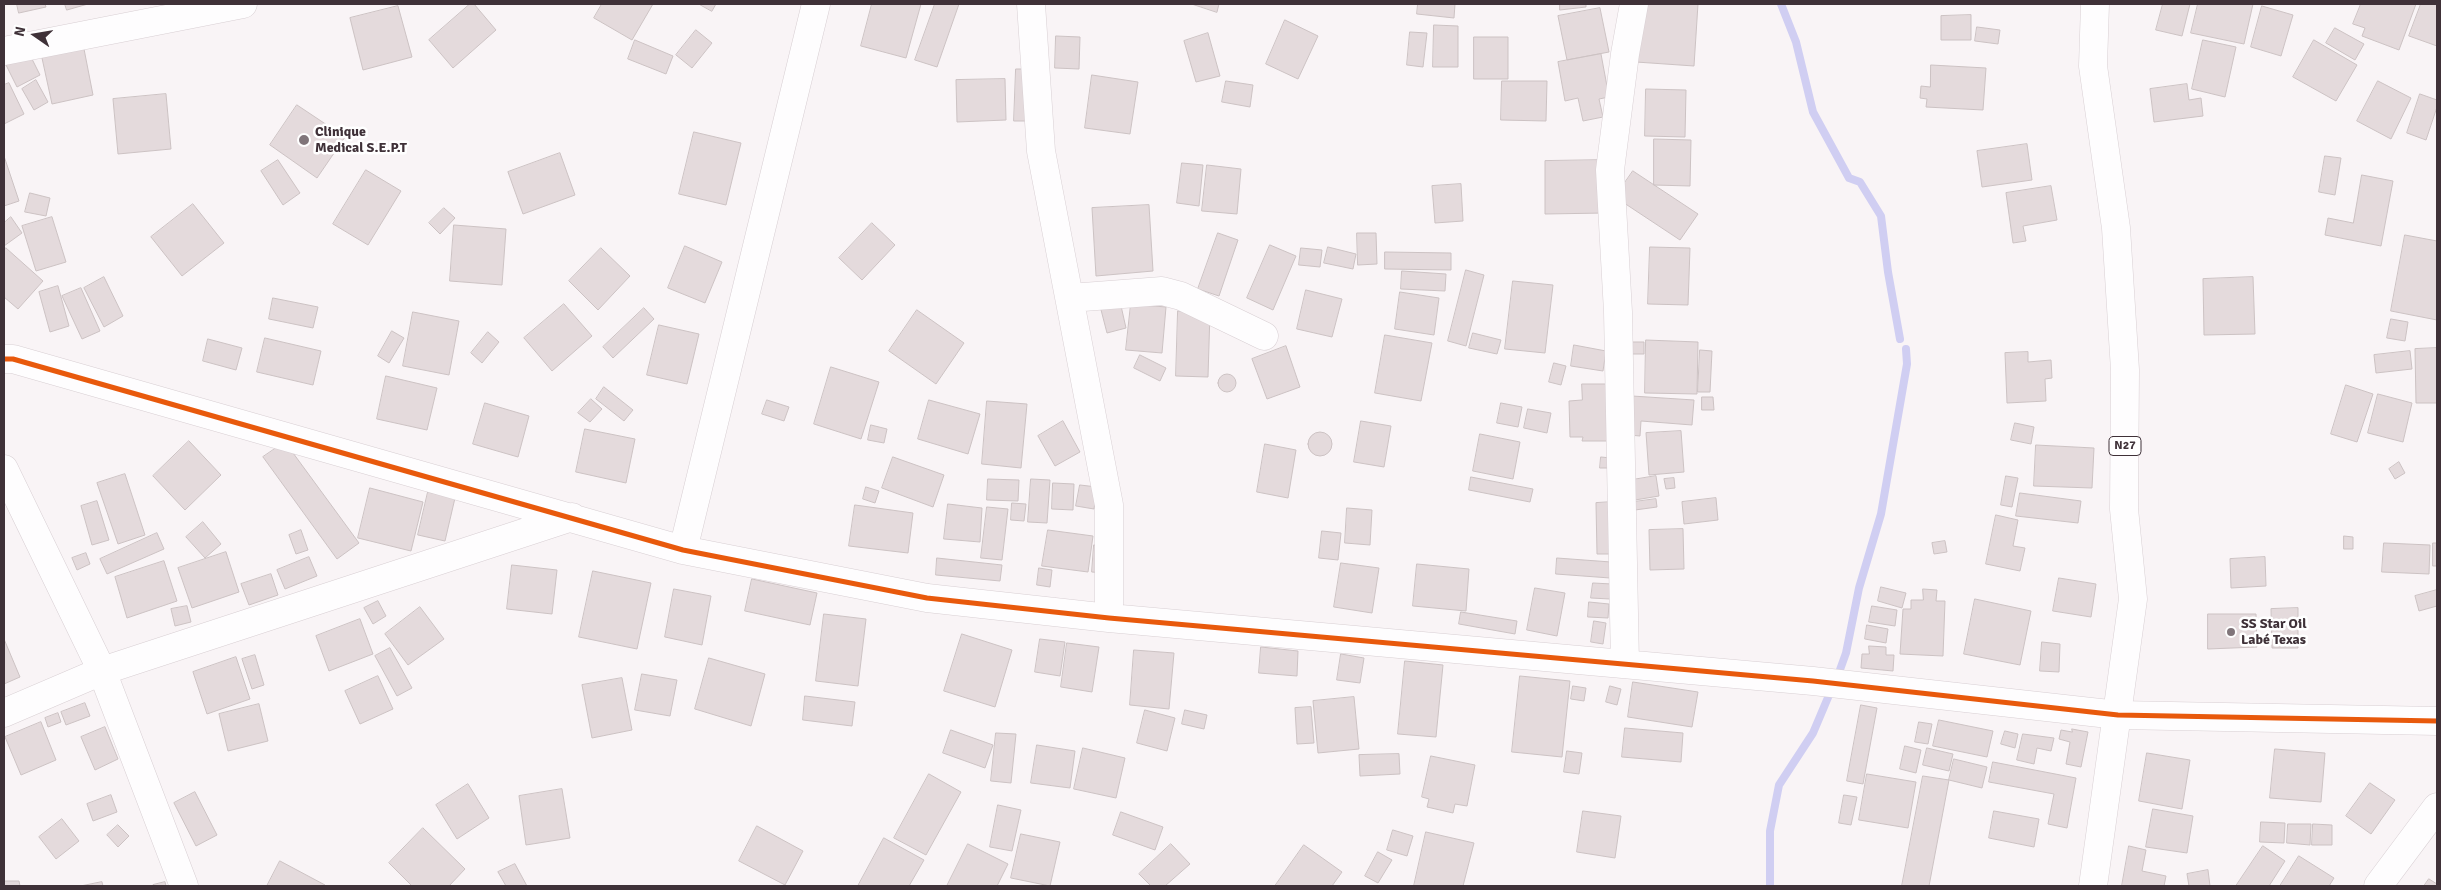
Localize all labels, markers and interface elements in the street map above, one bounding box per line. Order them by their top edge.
north arrow [10,10,60,60]
text: N [11,25,29,38]
place label: Clinique Medical S.E.P.T [315,124,407,156]
marker: Clinique Medical S.E.P.T [297,133,311,147]
road number: N27 [2109,436,2141,456]
place label: SS Star Oil Labé Texas [2241,616,2307,648]
marker: SS Star Oil Labé Texas [2225,626,2237,638]

